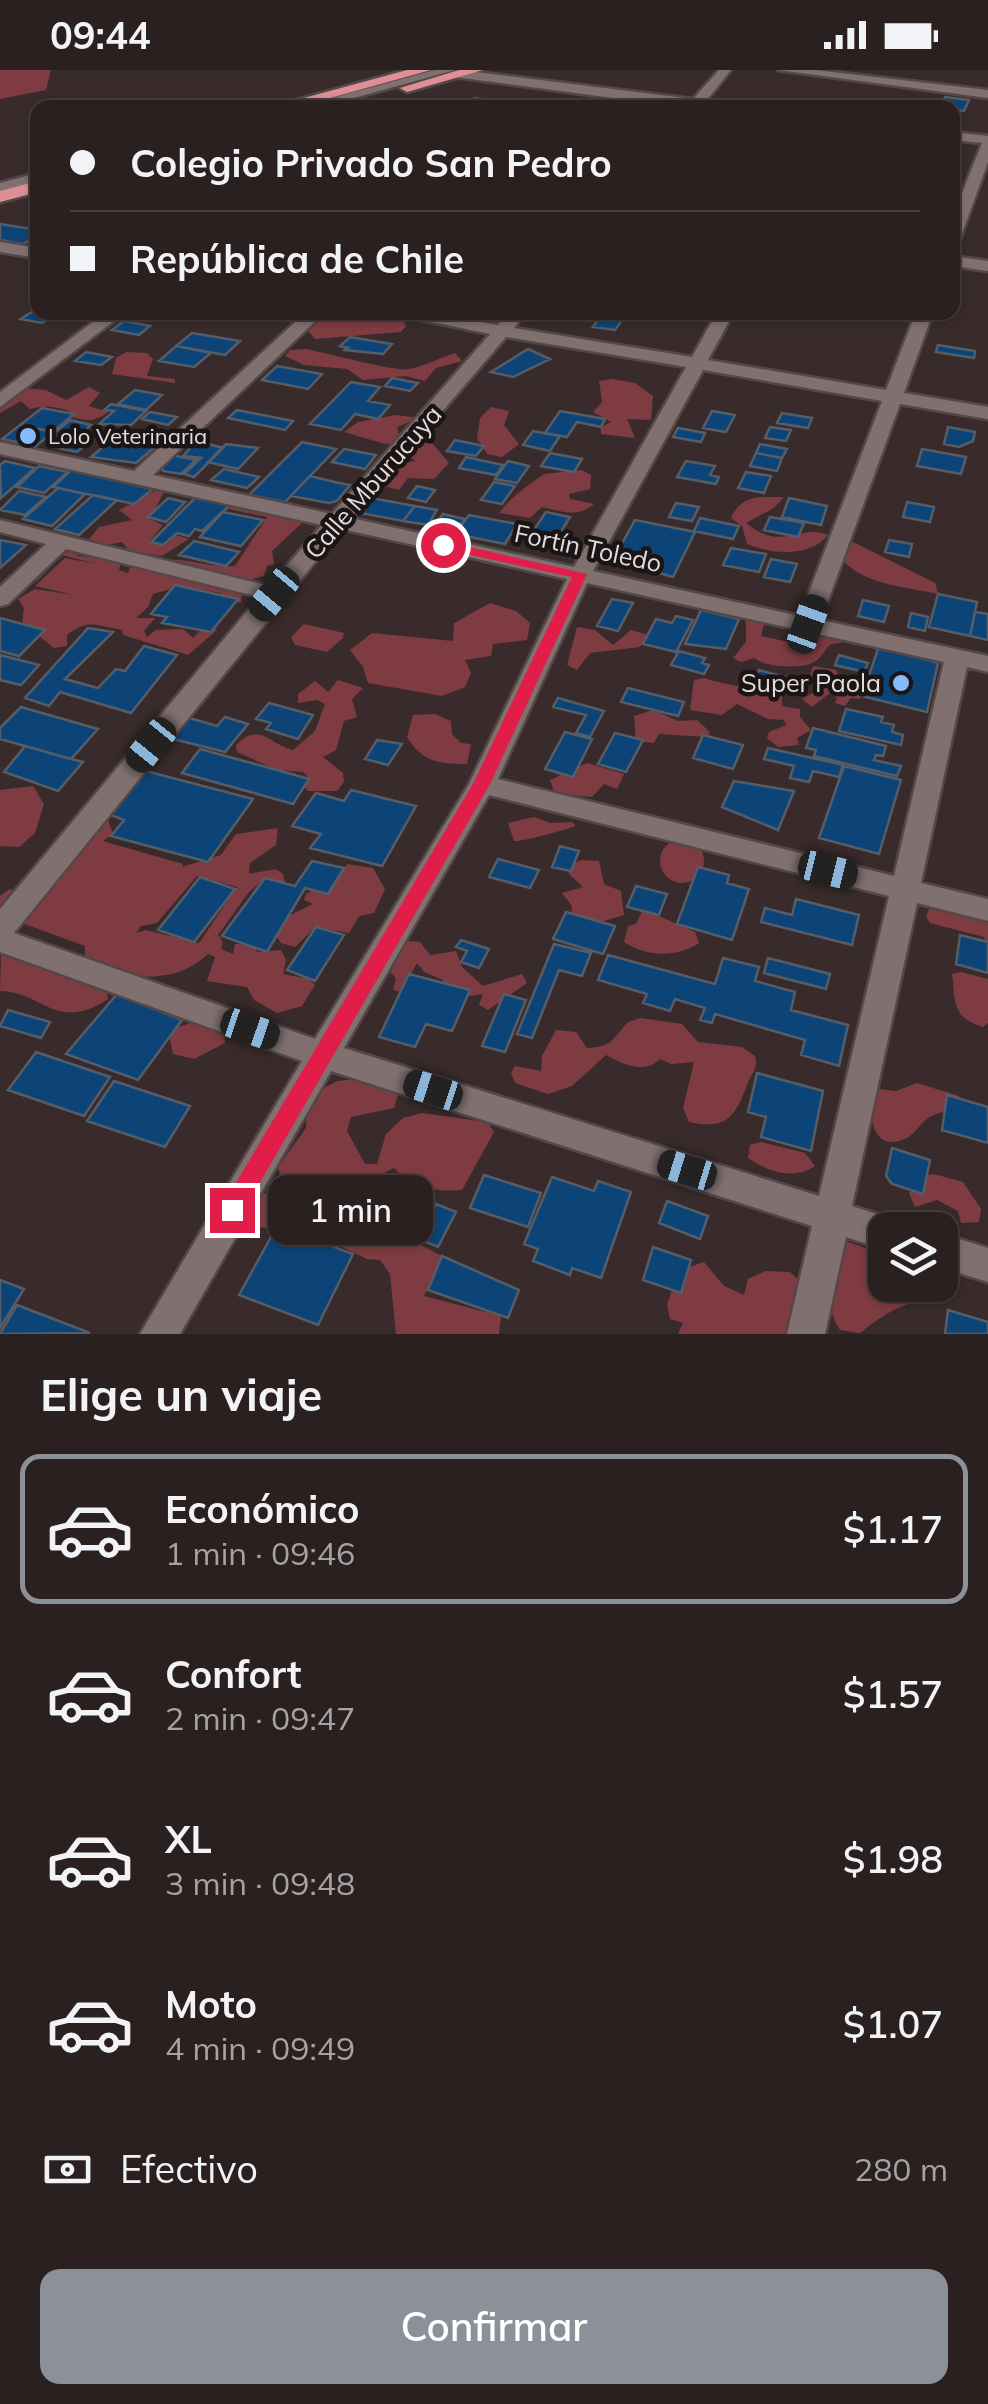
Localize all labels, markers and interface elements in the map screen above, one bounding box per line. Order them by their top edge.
text: 09:44 [50,11,151,59]
text: Colegio Privado San Pedro [130,139,612,187]
text: República de Chile [130,235,464,283]
street label: Calle Mburucuya [298,399,448,565]
place label: Lolo Veterinaria [48,422,207,450]
marker: Lolo Veterinaria [17,425,39,447]
street label: Fortín Toledo [512,517,665,578]
route start [421,523,466,568]
car [243,561,305,627]
car [784,591,832,657]
place label: Super Paola [741,667,881,698]
marker: Super Paola [890,672,912,694]
car [120,712,182,778]
car [795,848,861,892]
car [217,1005,283,1053]
car [400,1066,466,1114]
car [654,1147,720,1193]
callout: 1 min [267,1175,432,1245]
route end [210,1188,255,1233]
text: 1 min [309,1190,392,1230]
map controls [868,1212,958,1302]
button: layers [868,1212,958,1302]
text: Elige un viaje [40,1366,322,1422]
icon: car [45,1484,135,1574]
text: Económico [165,1485,360,1533]
text: $1.17 [843,1505,943,1553]
text: 1 min · 09:46 [165,1533,355,1573]
icon: car [45,1649,135,1739]
text: Confort [165,1650,302,1698]
text: $1.57 [843,1670,943,1718]
text: 2 min · 09:47 [165,1698,355,1738]
icon: car [45,1814,135,1904]
text: XL [165,1815,212,1863]
text: $1.98 [843,1835,943,1883]
text: 3 min · 09:48 [165,1863,355,1903]
icon: car [45,1979,135,2069]
text: Moto [165,1980,257,2028]
text: $1.07 [843,2000,943,2048]
text: 4 min · 09:49 [165,2028,355,2068]
icon: cash [40,2142,95,2197]
text: Efectivo [120,2145,258,2193]
text: 280 m [854,2149,948,2189]
button: Confirmar [40,2269,948,2384]

